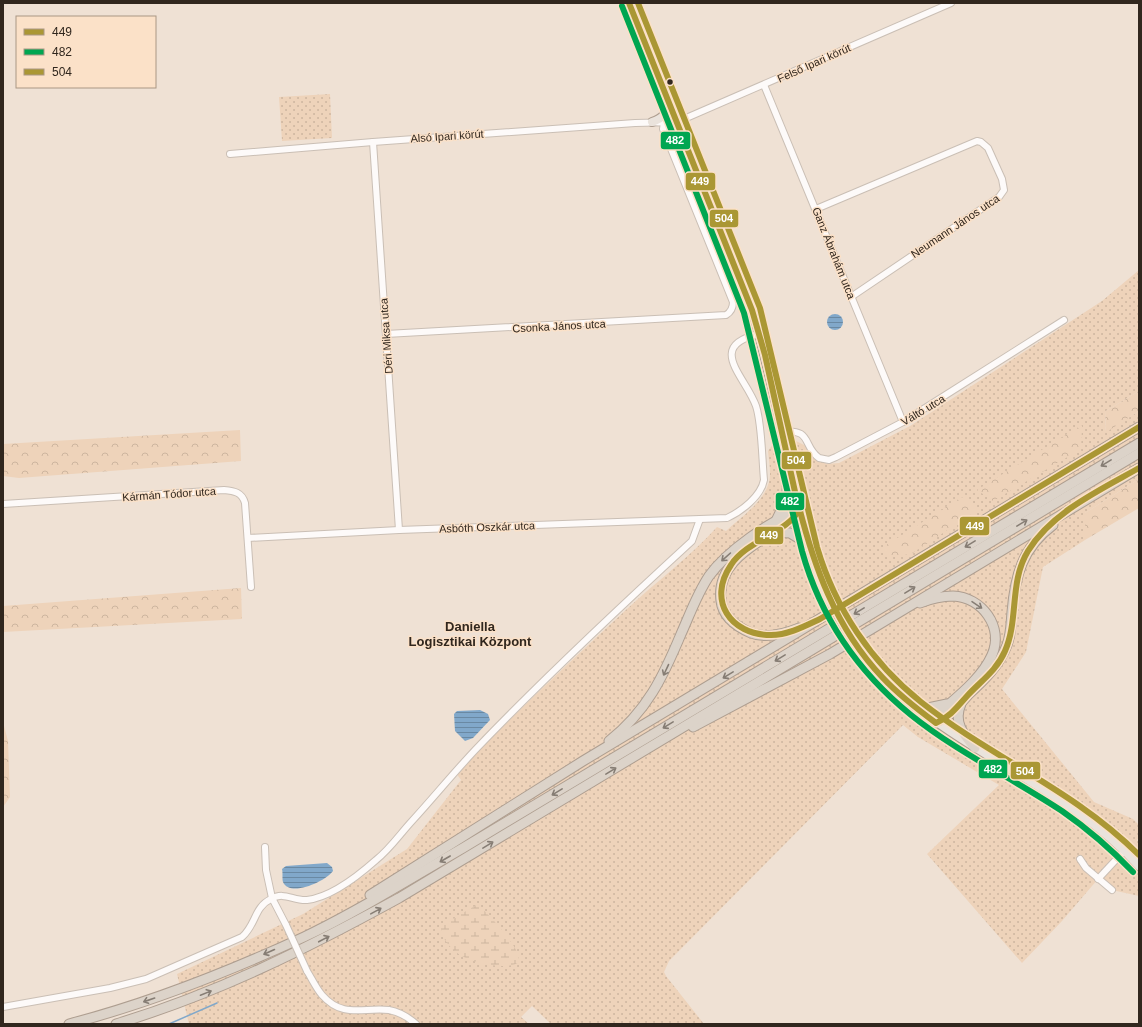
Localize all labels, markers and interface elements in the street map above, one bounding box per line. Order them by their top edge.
legend [16,16,156,88]
text: 449 [52,25,72,39]
street label: Felső Ipari körút [776,41,852,85]
text: 482 [52,45,72,59]
text: 504 [52,65,72,79]
unlabelled marker [665,77,675,87]
street label: Alsó Ipari körút [410,127,484,145]
line badge: 482 [660,131,691,150]
text: 482 [666,134,684,146]
line badge: 449 [685,172,716,191]
text: 449 [691,175,709,187]
street label: Neumann János utca [909,191,1002,260]
street label: Ganz Ábrahám utca [810,205,858,301]
line badge: 504 [709,209,739,228]
text: 504 [715,212,734,224]
street label: Déri Miksa utca [377,297,395,374]
street label: Csonka János utca [512,318,607,334]
street label: Váltó utca [899,392,948,428]
line badge: 504 [781,451,812,470]
text: 504 [787,454,806,466]
one-way arrow [1100,459,1112,467]
street label: Kármán Tódor utca [122,485,217,503]
line badge: 482 [775,492,805,511]
text: 482 [781,495,799,507]
line badge: 449 [959,516,990,536]
street label: Asbóth Oszkár utca [439,519,536,535]
one-way arrow [1016,519,1028,527]
text: 449 [966,520,984,532]
line badge: 449 [754,526,784,545]
text: 449 [760,529,778,541]
one-way arrow [964,541,976,549]
one-way arrow [721,552,731,561]
one-way arrow [904,586,916,594]
one-way arrow [971,601,982,609]
one-way arrow [854,607,865,615]
district label: Daniella Logisztikai Központ [409,619,532,649]
one-way arrow [774,655,786,663]
one-way arrow [662,664,669,676]
one-way arrow [722,672,734,680]
one-way arrow [662,722,674,730]
line badge: 482 [978,759,1008,779]
line badge: 504 [1010,761,1041,780]
text: 482 [984,763,1002,775]
text: 504 [1016,765,1035,777]
one-way arrow [605,767,616,775]
one-way arrow [551,789,563,797]
one-way arrow [482,841,494,849]
one-way arrow [439,855,451,863]
one-way arrow [369,906,381,914]
one-way arrow [318,935,330,942]
one-way arrow [264,949,276,956]
one-way arrow [200,989,212,997]
one-way arrow [142,997,155,1004]

